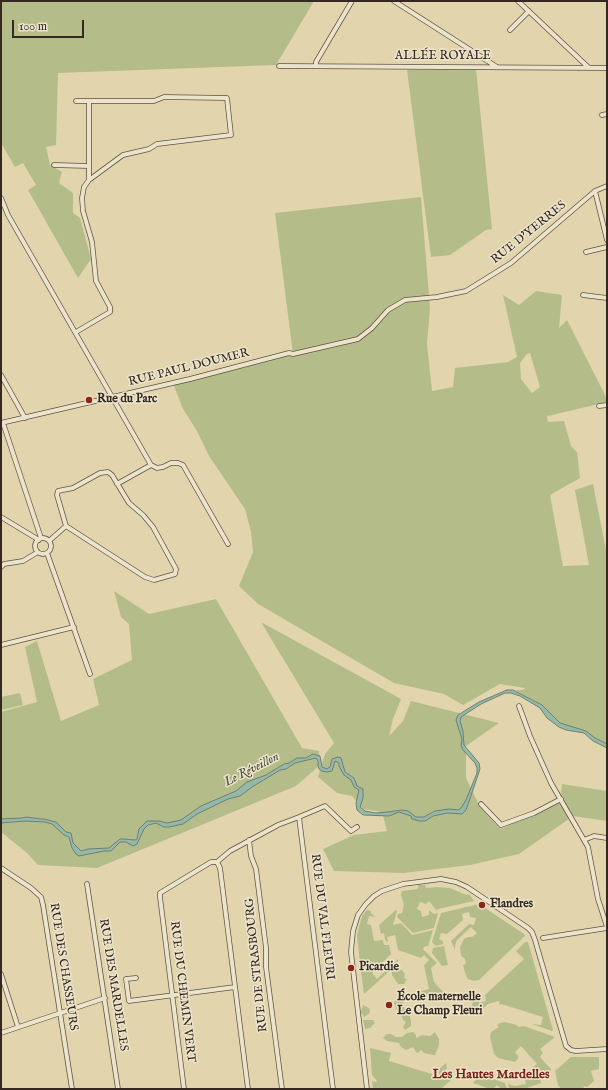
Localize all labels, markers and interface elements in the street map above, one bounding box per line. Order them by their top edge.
scale bar [14,12,86,38]
text: 100 m [19,19,47,34]
street label: ALLÉE ROYALE [395,50,491,64]
street label: RUE D'YERRES [489,198,569,268]
street label: RUE PAUL DOUMER [127,346,251,390]
place label: Rue du Parc [97,393,157,407]
marker: Rue du Parc [84,395,94,405]
water label: Le Réveillon [222,750,282,790]
street label: RUE DU VAL FLEURI [307,853,337,981]
street label: RUE DE STRASBOURG [243,897,271,1033]
place label: Flandres [490,898,533,912]
marker: Flandres [477,900,487,910]
street label: RUE DES CHASSEURS [46,902,80,1032]
street label: RUE DES MARDELLES [95,918,131,1052]
street label: RUE DU CHEMIN VERT [166,920,198,1064]
place label: Picardie [359,961,399,975]
marker: Picardie [346,963,356,973]
place label: École maternelle Le Champ Fleuri [397,991,482,1019]
marker: École maternelle Le Champ Fleuri [384,1000,394,1010]
district label: Les Hautes Mardelles [432,1067,550,1083]

